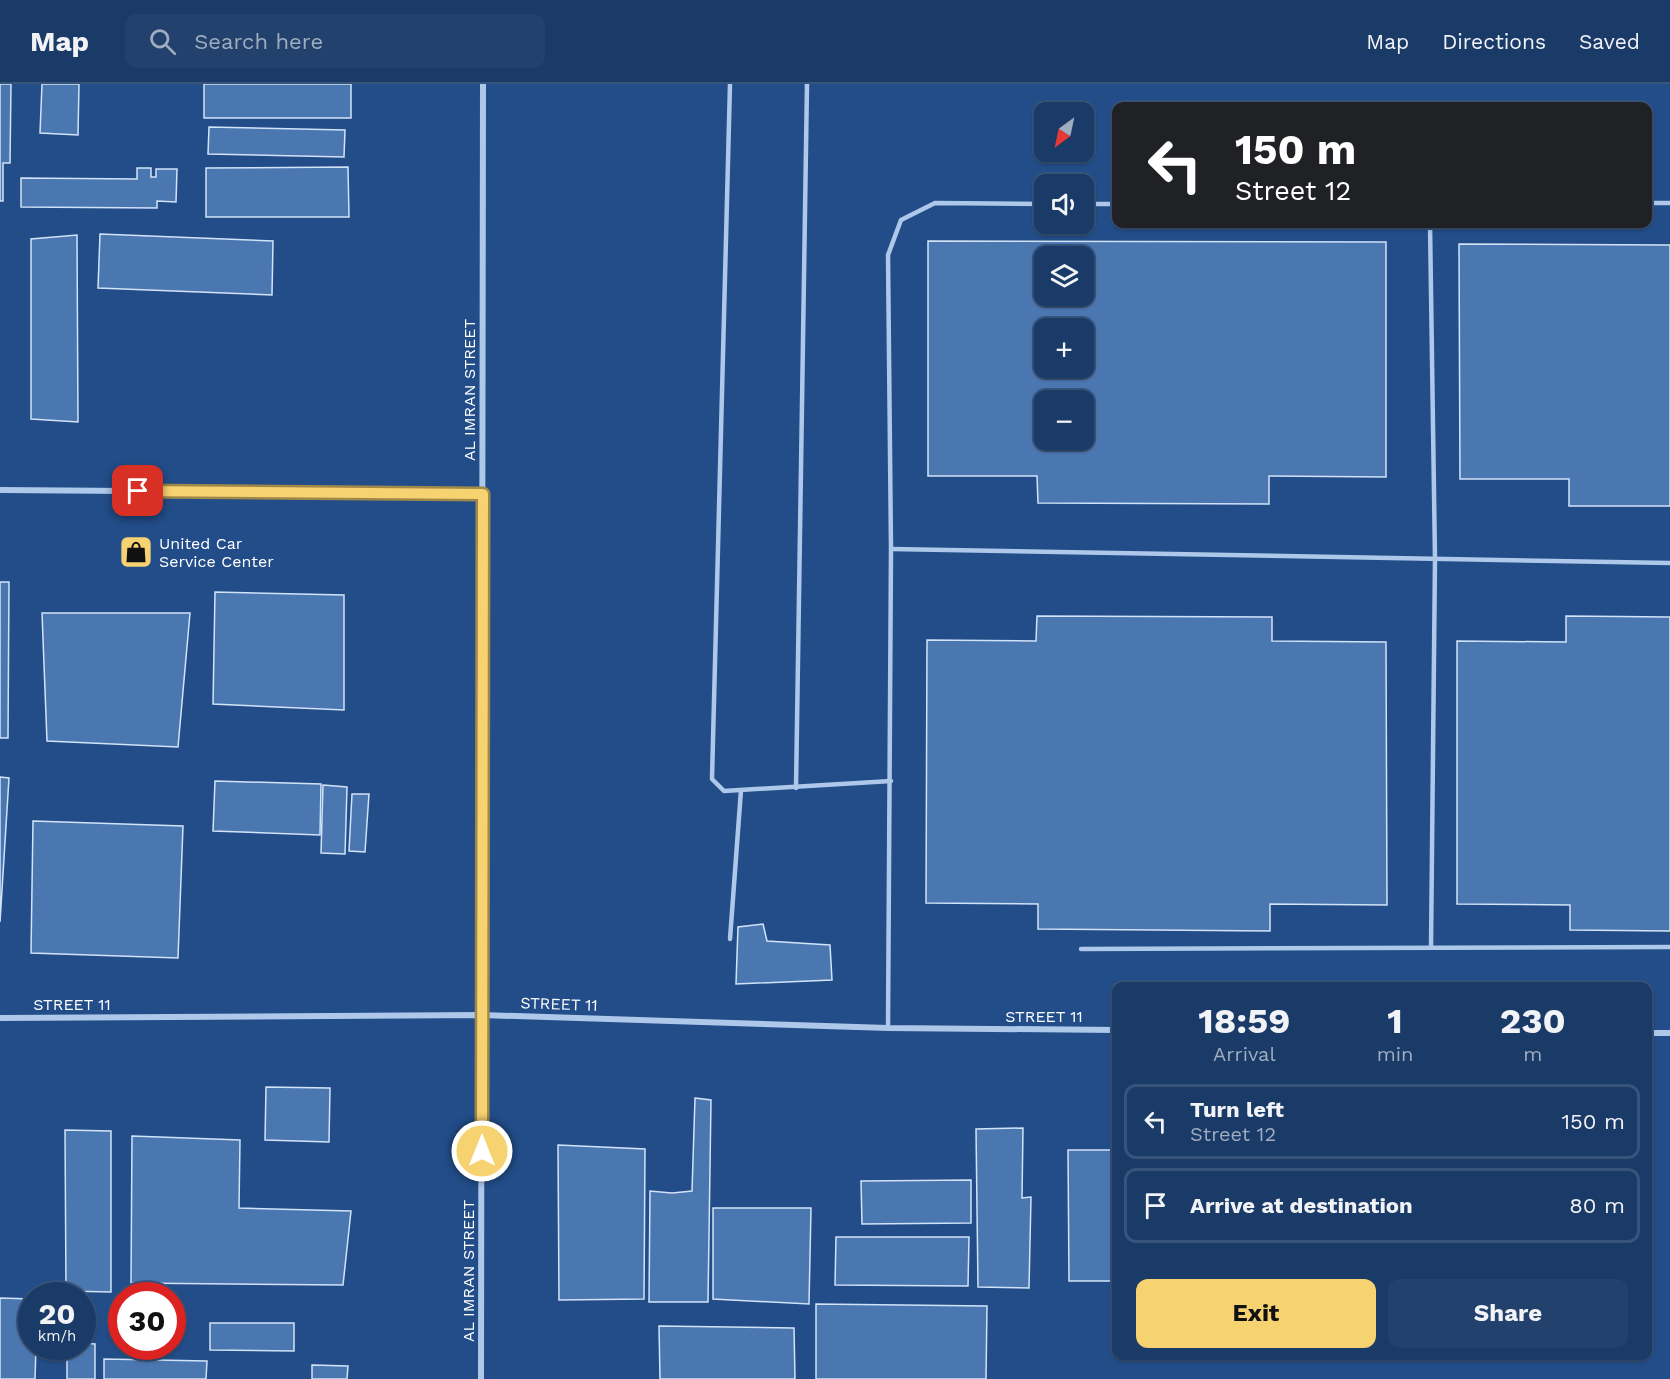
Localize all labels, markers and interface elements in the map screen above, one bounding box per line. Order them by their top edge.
search box [125,14,545,68]
text: Map [30,25,89,58]
icon: search [146,25,179,58]
text: Search here [194,29,323,54]
text: Map [1366,29,1409,54]
text: Directions [1442,29,1546,54]
text: Saved [1579,29,1640,54]
north arrow [1034,102,1094,162]
map controls [1034,102,1094,450]
text: 150 m [1235,125,1356,174]
icon: left [1136,126,1214,204]
button: sound [1034,174,1094,234]
text: Street 12 [1235,175,1351,207]
button: layers [1034,246,1094,306]
button: + [1034,318,1094,378]
street label: AL IMRAN STREET [460,319,479,461]
button: − [1034,390,1094,450]
pin [112,465,163,516]
icon: arrive [121,474,154,507]
shop icon: United Car Service Center [118,534,154,570]
place label: United Car Service Center [159,534,274,571]
street label: STREET 11 [520,993,598,1015]
street label: STREET 11 [33,995,111,1014]
text: 18:59 [1198,1000,1290,1042]
text: 1 [1387,1000,1403,1042]
text: 230 [1500,1000,1566,1042]
street label: STREET 11 [1005,1007,1083,1026]
text: Arrival [1213,1042,1276,1066]
text: min [1377,1042,1413,1066]
text: m [1523,1042,1542,1066]
text: Turn left [1190,1097,1284,1122]
icon: left [1139,1105,1172,1138]
text: 150 m [1561,1109,1625,1134]
position arrow [450,1119,514,1183]
text: Street 12 [1190,1122,1276,1146]
icon: arrive [1139,1189,1172,1222]
text: Arrive at destination [1190,1193,1413,1218]
text: 80 m [1569,1193,1625,1218]
street label: AL IMRAN STREET [459,1200,478,1342]
button: Exit [1136,1279,1376,1348]
button: Share [1388,1279,1628,1348]
speed limit sign: 30 [108,1282,186,1360]
text: 20 [38,1296,76,1331]
text: km/h [38,1327,76,1345]

